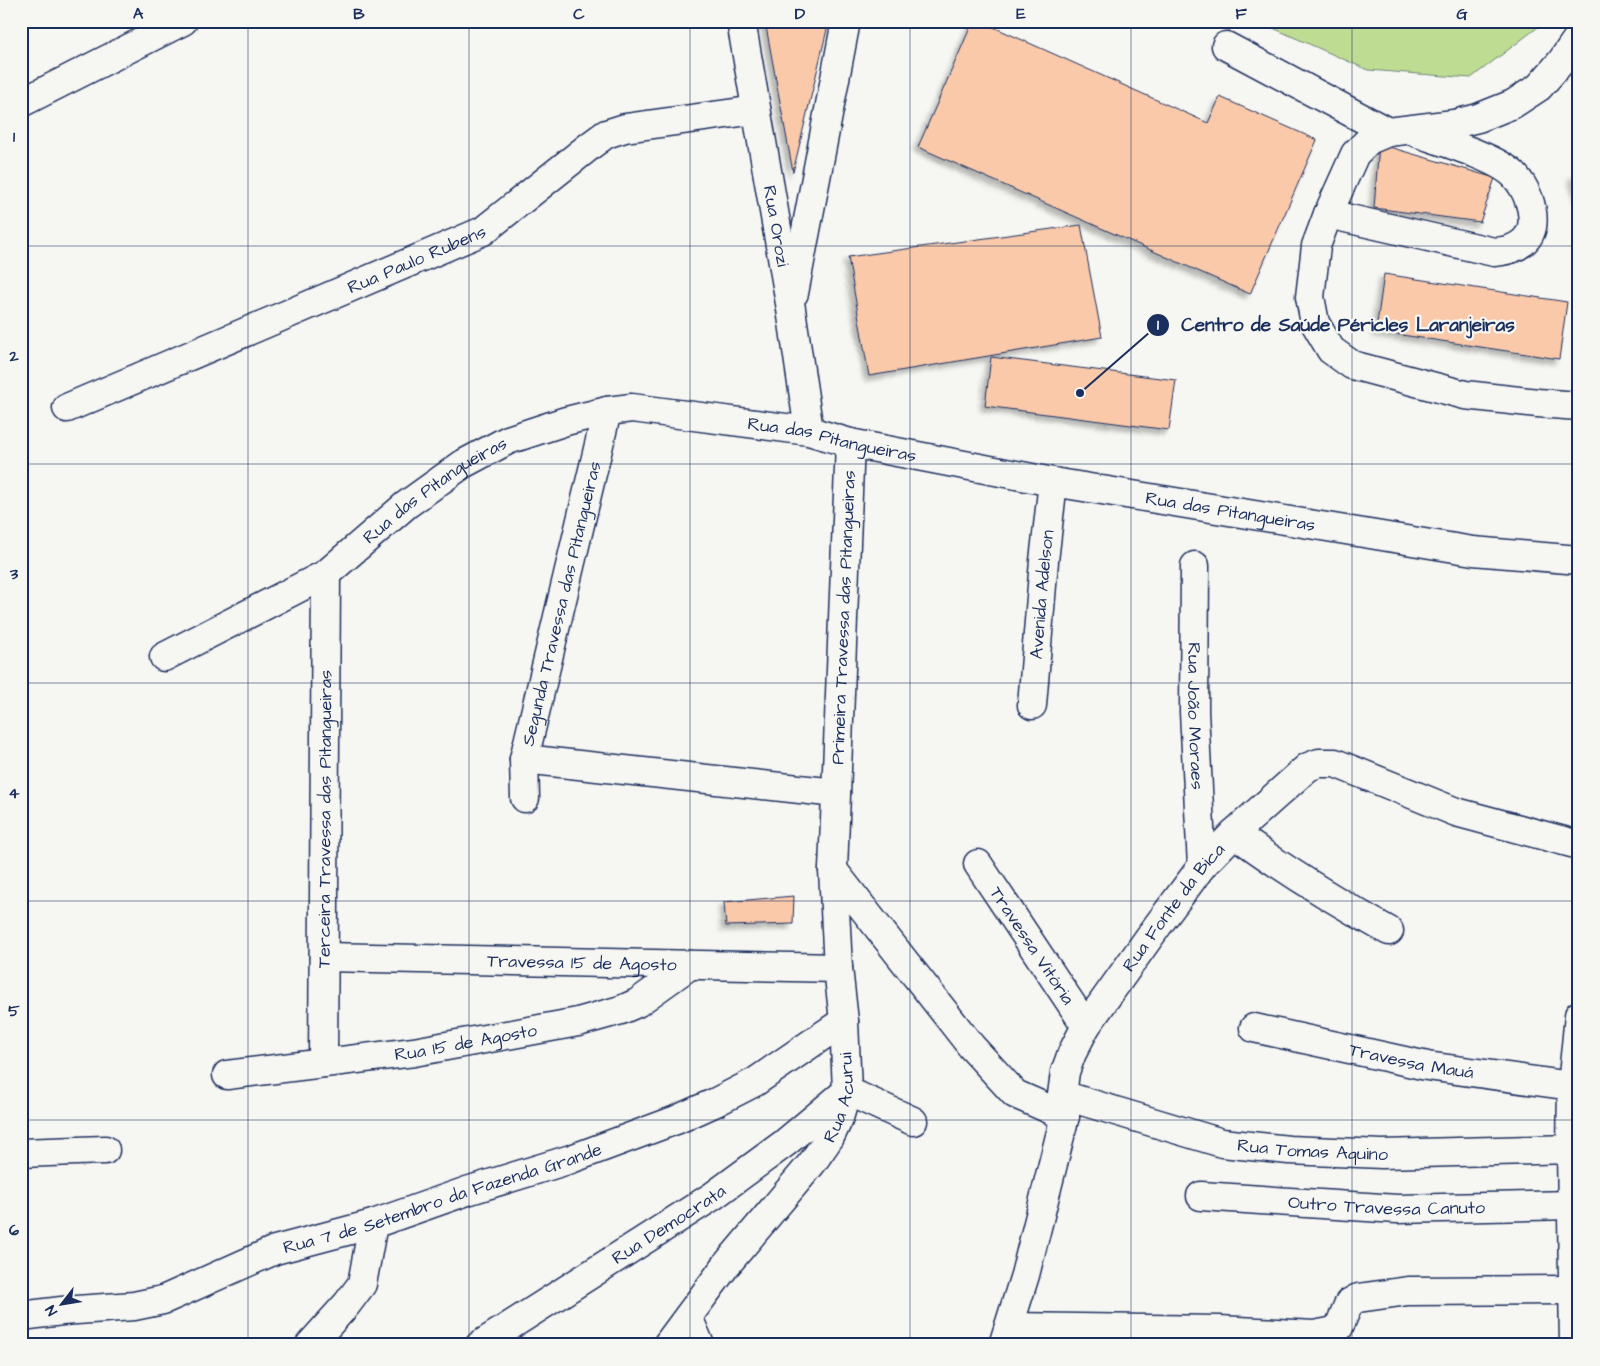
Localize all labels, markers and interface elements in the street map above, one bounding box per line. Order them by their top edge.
text: A [133,3,144,25]
text: B [353,3,365,25]
text: C [573,3,585,25]
text: D [795,3,806,25]
text: E [1016,3,1026,25]
text: F [1235,3,1247,25]
text: G [1456,3,1468,25]
text: 1 [13,126,16,148]
street label: Rua Orozi [757,183,795,269]
street label: Rua Paulo Rubens [344,219,490,300]
callout: Centro de Saúde Péricles Laranjeiras [1146,308,1524,342]
text: Centro de Saúde Péricles Laranjeiras [1181,312,1515,339]
text: 1 [1157,315,1159,336]
text: 2 [8,345,19,367]
street label: Rua das Pitangueiras [746,411,918,468]
street label: Rua das Pitangueiras [358,431,511,550]
street label: Segunda Travessa das Pitangueiras [516,459,608,748]
street label: Primeira Travessa das Pitangueiras [825,470,862,765]
street label: Rua das Pitangueiras [1144,485,1317,538]
street label: Avenida Adelson [1024,529,1060,660]
text: 3 [9,563,19,585]
street label: Rua João Moraes [1181,642,1210,790]
street label: Terceira Travessa das Pitangueiras [312,670,339,968]
text: 4 [9,782,20,804]
street label: Rua Fonte da Bica [1117,838,1231,977]
street label: Travessa Vitória [983,882,1080,1010]
street label: Travessa 15 de Agosto [487,948,677,978]
text: 5 [8,1000,20,1022]
street label: Rua 15 de Agosto [393,1018,539,1067]
street label: Travessa Mauá [1347,1037,1475,1085]
street label: Rua Acurui [817,1052,860,1147]
street label: Rua Tomas Aquino [1236,1133,1388,1167]
street label: Rua 7 de Setembro da Fazenda Grande [280,1137,606,1260]
street label: Rua Democrata [607,1179,731,1271]
street label: Outro Travessa Canuto [1287,1190,1485,1222]
text: 6 [9,1219,19,1241]
north arrow [38,1278,88,1328]
text: N [41,1301,63,1319]

